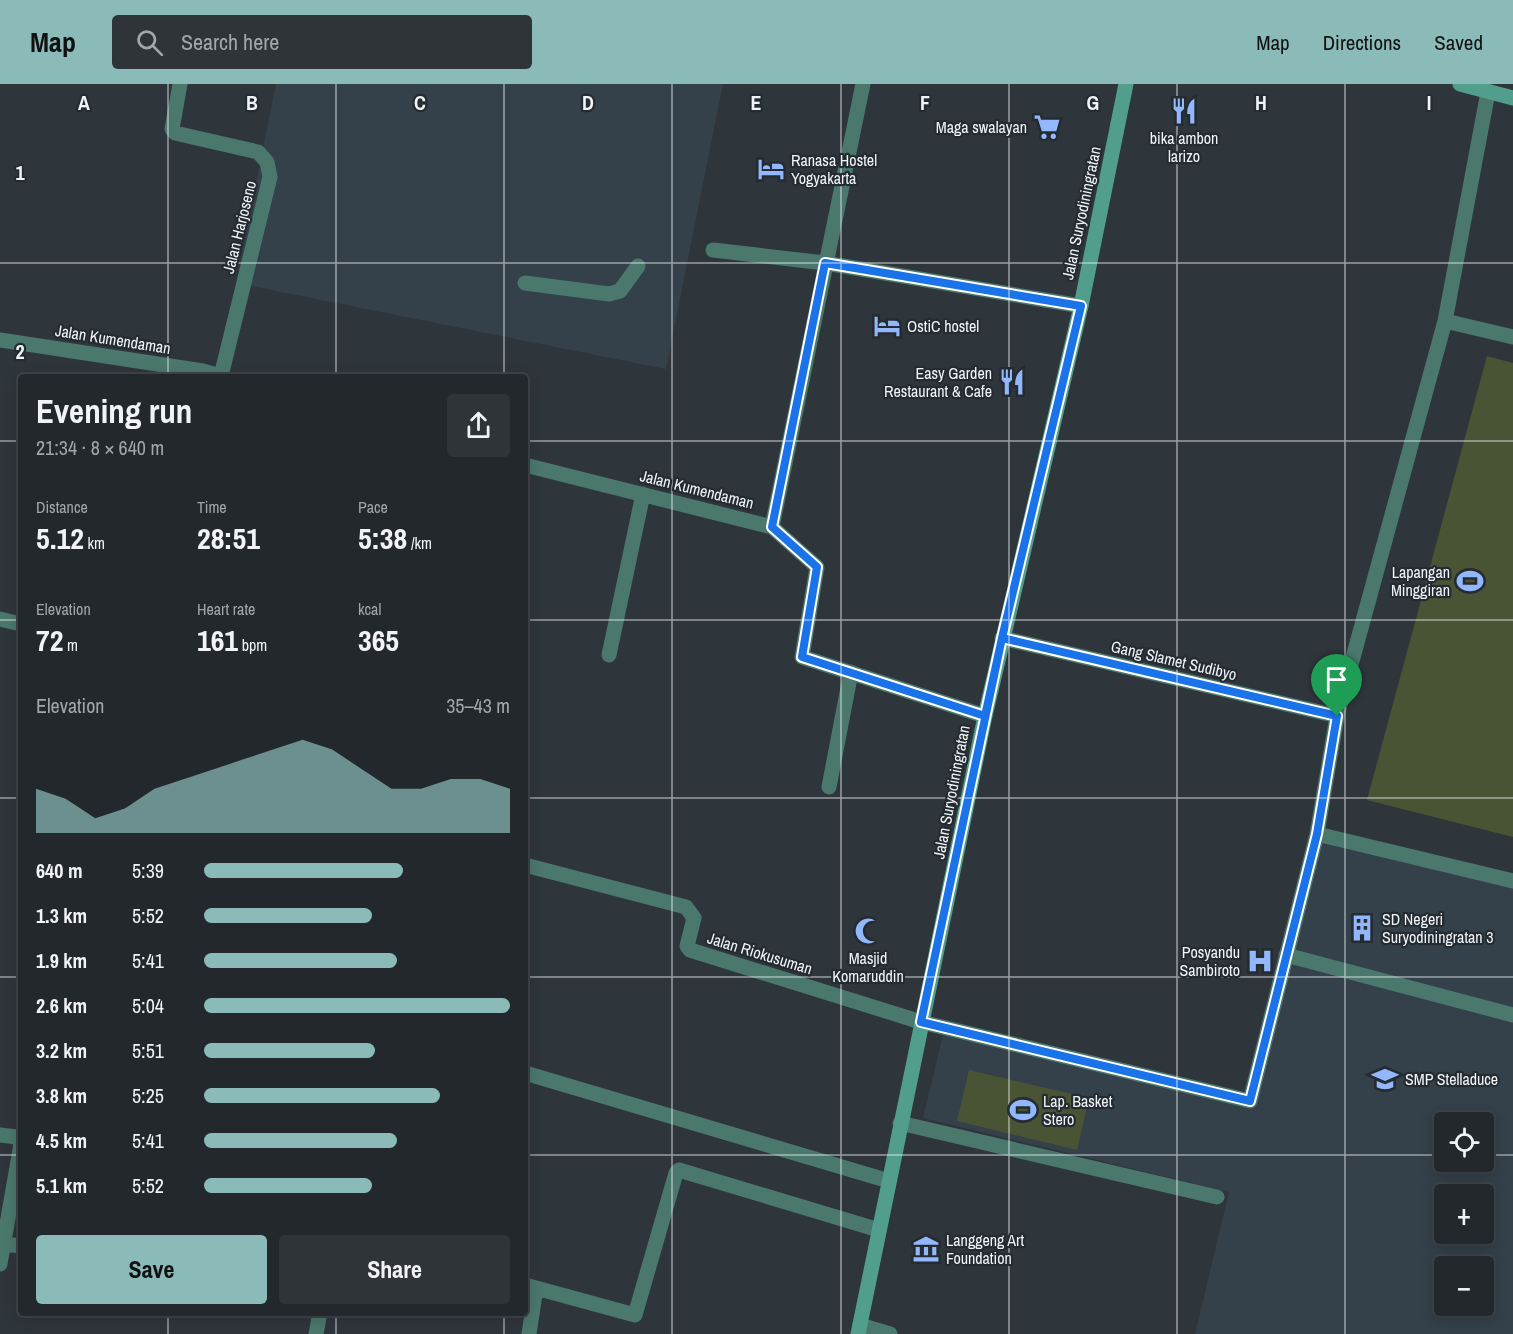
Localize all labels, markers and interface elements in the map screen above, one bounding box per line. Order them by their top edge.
search box [112,15,532,69]
text: Map [30,23,76,61]
icon: search [133,26,166,59]
text: Search here [181,27,279,57]
text: Map [1256,28,1290,57]
text: Directions [1323,28,1401,57]
text: Saved [1434,28,1483,57]
text: A [78,89,90,116]
text: B [246,89,258,116]
text: C [414,89,426,116]
text: D [582,89,594,116]
text: E [751,89,762,116]
text: F [920,89,930,116]
text: G [1087,89,1099,116]
text: H [1255,89,1267,116]
text: I [1427,89,1431,116]
restaurant icon: bika ambon larizo [1169,96,1199,126]
supermarket icon: Maga swalayan [1032,112,1062,142]
place label: Maga swalayan [936,116,1027,138]
place label: bika ambon larizo [1150,127,1218,167]
street label: Jalan Suryodiningratan [1056,144,1106,282]
place label: Ranasa Hostel Yogyakarta [791,149,877,189]
hotel icon: Ranasa Hostel Yogyakarta [756,154,786,184]
text: 1 [15,159,25,186]
street label: Jalan Harjoseno [217,178,261,276]
hotel icon: OstiC hostel [872,311,902,341]
place label: OstiC hostel [907,315,979,337]
street label: Jalan Kumendaman [54,319,172,359]
text: 2 [15,338,25,365]
place label: Easy Garden Restaurant & Cafe [884,362,992,402]
restaurant icon: Easy Garden Restaurant & Cafe [997,367,1027,397]
text: Evening run [36,389,192,433]
button: share [447,394,510,457]
text: 21:34 · 8 × 640 m [36,434,164,461]
street label: Jalan Kumendaman [638,464,756,514]
text: Distance [36,496,88,518]
text: Time [197,496,227,518]
text: Pace [358,496,388,518]
text: 5.12 [36,518,84,558]
text: 28:51 [197,518,260,558]
text: 5:38 [358,518,407,558]
text: km [84,532,105,554]
text: /km [407,532,432,554]
place label: Lapangan Minggiran [1391,561,1450,601]
sports icon: Lapangan Minggiran [1455,566,1485,596]
text: Elevation [36,598,91,620]
text: Heart rate [197,598,255,620]
text: kcal [358,598,381,620]
text: 72 [36,620,63,660]
text: 161 [197,620,238,660]
text: 365 [358,620,399,660]
text: m [63,634,78,656]
text: bpm [238,634,267,656]
street label: Gang Slamet Sudibyo [1109,635,1239,685]
pin [1311,654,1362,716]
icon: arrive [1320,663,1353,696]
text: Elevation [36,692,104,719]
text: 35–43 m [446,692,510,719]
street label: Jalan Suryodiningratan [927,723,975,861]
text: 640 m [36,857,83,884]
text: 5:39 [132,857,164,884]
text: 1.3 km [36,902,87,929]
text: 5:52 [132,902,164,929]
place label: SD Negeri Suryodiningratan 3 [1382,908,1494,948]
building icon: SD Negeri Suryodiningratan 3 [1347,913,1377,943]
mosque icon: Masjid Komaruddin [853,916,883,946]
street label: Jalan Riokusuman [705,927,815,979]
place label: Posyandu Sambiroto [1179,941,1240,981]
hospital icon: Posyandu Sambiroto [1245,946,1275,976]
text: 1.9 km [36,947,87,974]
text: 5:41 [132,947,164,974]
place label: Masjid Komaruddin [832,947,904,987]
text: 2.6 km [36,992,87,1019]
text: 5:04 [132,992,164,1019]
text: 3.2 km [36,1037,87,1064]
text: 5:51 [132,1037,164,1064]
school or university icon: SMP Stelladuce [1370,1064,1400,1094]
place label: SMP Stelladuce [1405,1068,1498,1090]
text: 3.8 km [36,1082,87,1109]
text: 5:25 [132,1082,164,1109]
place label: Lap. Basket Stero [1043,1090,1113,1130]
sports icon: Lap. Basket Stero [1008,1095,1038,1125]
map controls [1434,1112,1494,1316]
button: locate [1434,1112,1494,1172]
text: 4.5 km [36,1127,87,1154]
text: 5:41 [132,1127,164,1154]
text: 5.1 km [36,1172,87,1199]
text: 5:52 [132,1172,164,1199]
button: + [1434,1184,1494,1244]
place label: Langgeng Art Foundation [946,1229,1024,1269]
museum icon: Langgeng Art Foundation [911,1234,941,1264]
button: Save [36,1235,267,1304]
button: Share [279,1235,510,1304]
button: − [1434,1256,1494,1316]

